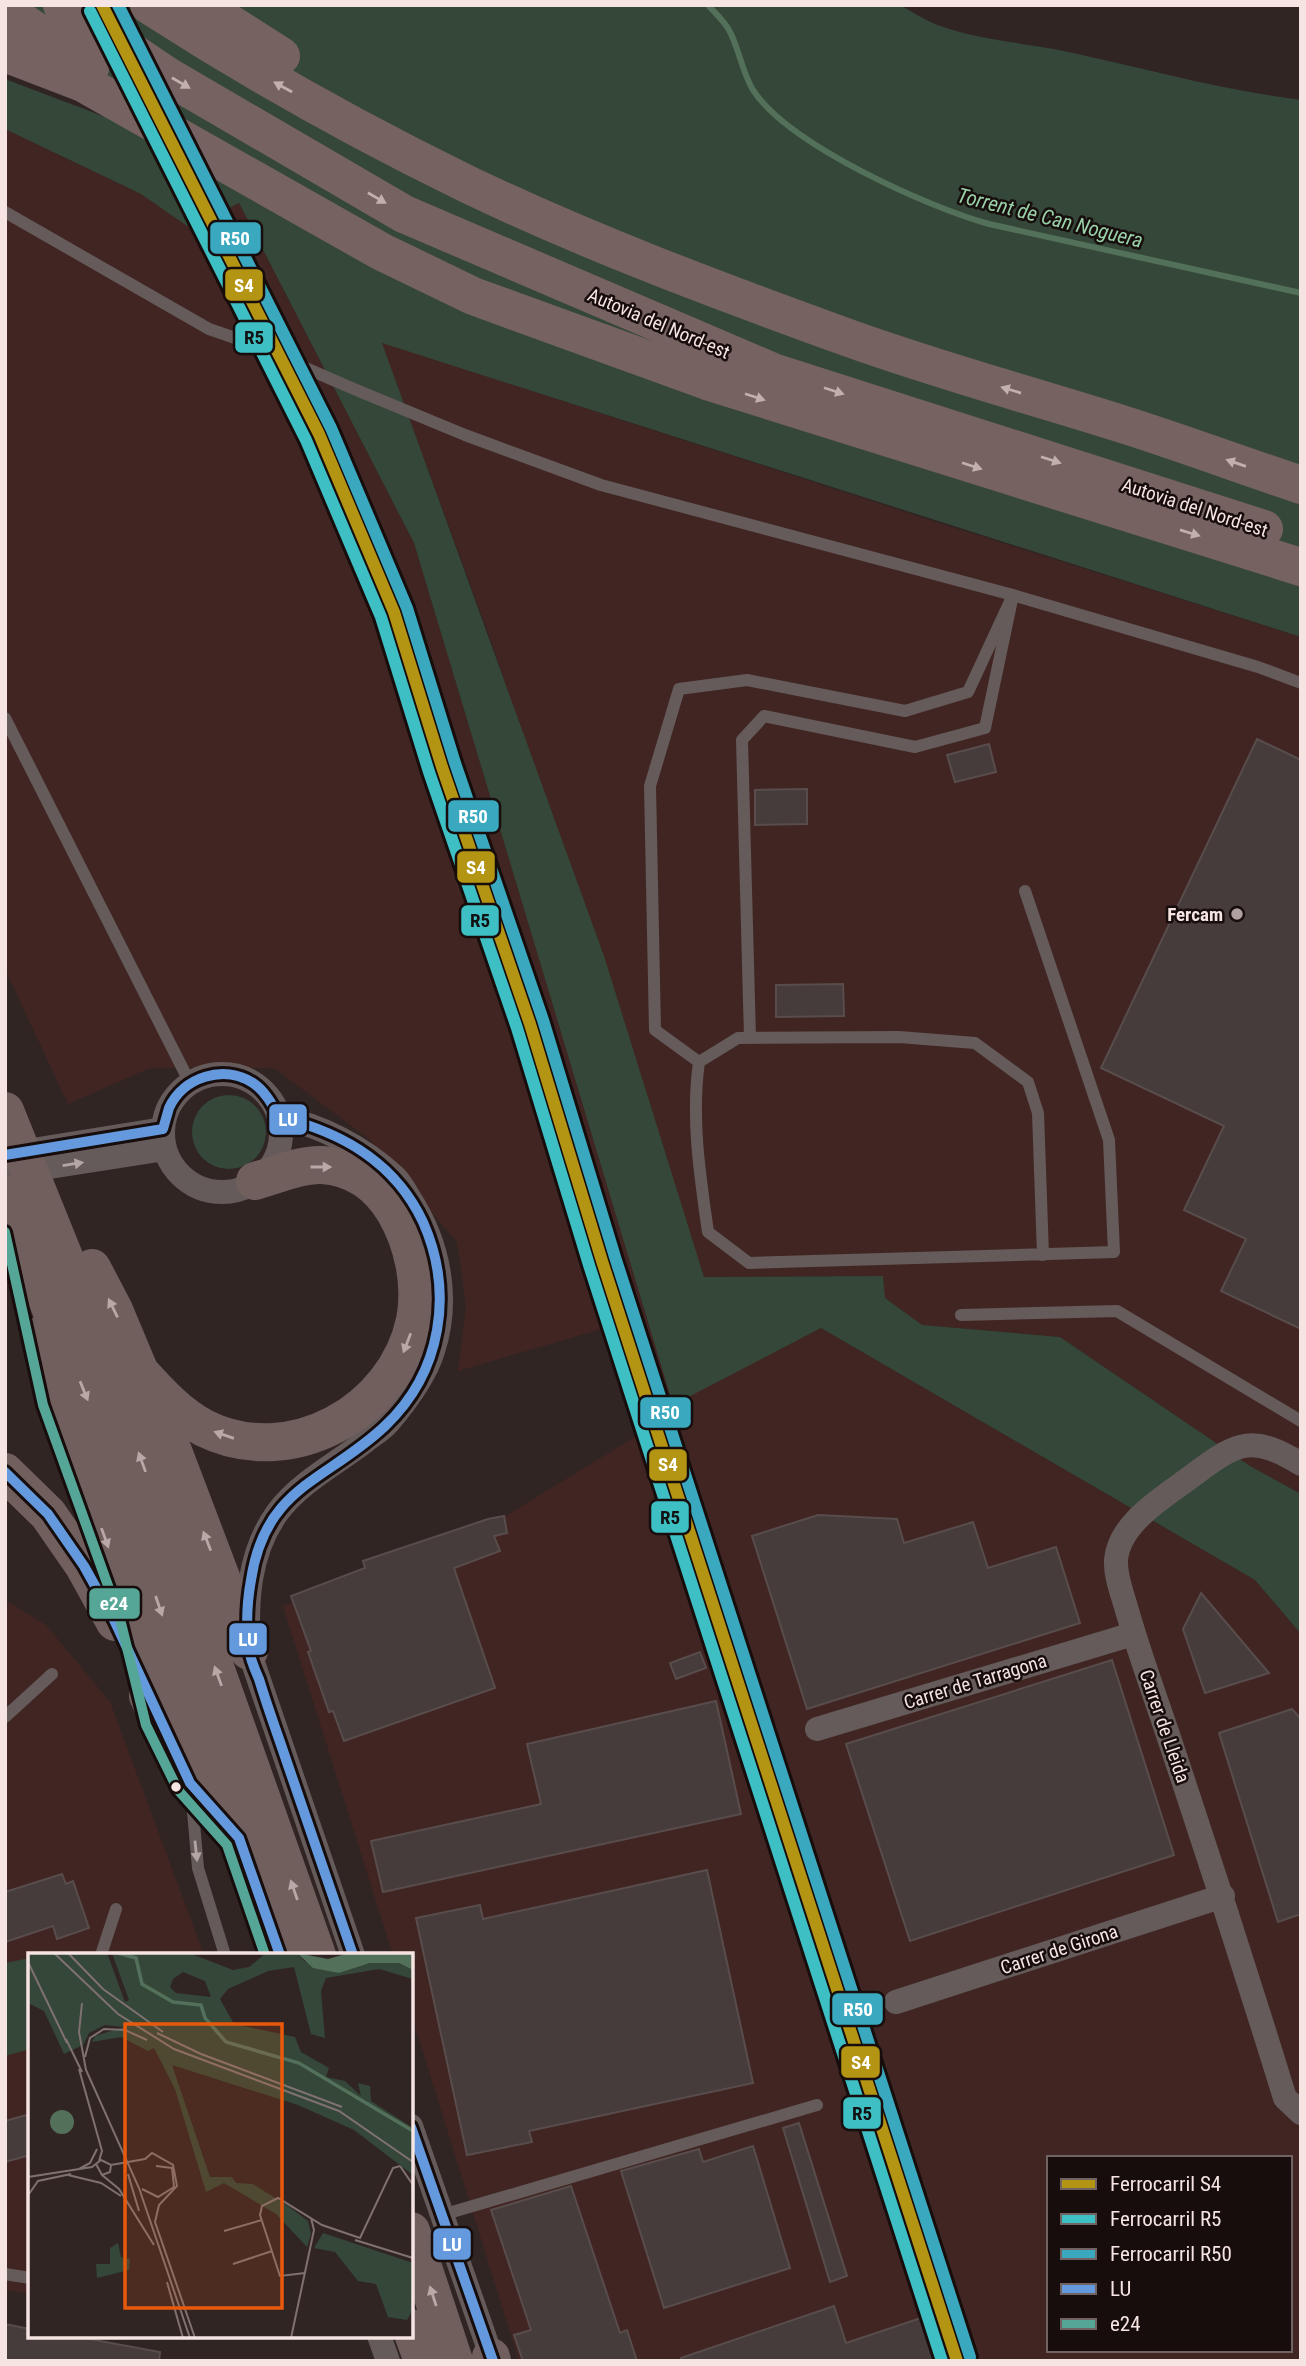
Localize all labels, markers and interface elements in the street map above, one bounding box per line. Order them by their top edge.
one-way arrow [171,77,190,90]
one-way arrow [273,81,293,93]
water label: Torrent de Can Noguera [955,183,1145,253]
one-way arrow [367,192,387,204]
line badge: R50 [209,221,262,255]
text: R50 [220,227,250,250]
line badge: S4 [224,268,264,302]
text: S4 [234,274,254,297]
street label: Autovia del Nord-est [584,283,733,364]
line badge: R5 [234,321,274,354]
text: R5 [244,326,264,349]
one-way arrow [1000,385,1021,395]
one-way arrow [824,387,845,397]
one-way arrow [745,392,766,402]
one-way arrow [1041,456,1062,466]
one-way arrow [1226,457,1247,468]
one-way arrow [962,461,983,471]
street label: Autovia del Nord-est [1119,473,1271,542]
one-way arrow [1179,528,1200,539]
line badge: R50 [447,799,500,833]
text: R50 [458,805,488,828]
line badge: S4 [456,850,496,884]
text: S4 [466,856,486,879]
place label: Fercam [1167,903,1223,926]
line badge: R5 [460,904,500,937]
marker: Fercam [1229,906,1245,922]
text: R5 [470,909,490,932]
line badge: LU [268,1103,308,1136]
text: LU [278,1108,298,1131]
one-way arrow [62,1158,84,1169]
one-way arrow [311,1161,333,1173]
one-way arrow [107,1298,118,1318]
one-way arrow [401,1332,412,1353]
one-way arrow [78,1381,89,1402]
line badge: R50 [639,1396,692,1429]
text: R50 [650,1401,680,1424]
one-way arrow [213,1429,234,1440]
line badge: S4 [648,1448,688,1482]
one-way arrow [136,1451,147,1472]
text: S4 [658,1453,678,1476]
line badge: R5 [650,1500,690,1534]
text: R5 [660,1506,680,1529]
one-way arrow [100,1527,111,1548]
one-way arrow [202,1531,213,1552]
line badge: e24 [88,1587,141,1620]
text: e24 [100,1592,128,1615]
one-way arrow [154,1595,165,1616]
line badge: LU [228,1622,268,1656]
text: LU [238,1628,258,1651]
street label: Carrer de Tarragona [901,1649,1049,1714]
one-way arrow [212,1665,223,1686]
street label: Carrer de Lleida [1134,1667,1195,1786]
unlabelled marker [169,1780,183,1794]
one-way arrow [191,1840,202,1862]
one-way arrow [289,1880,300,1901]
street label: Carrer de Girona [998,1920,1121,1979]
inset map [28,1953,413,2338]
line badge: R50 [831,1992,884,2026]
text: R50 [843,1998,873,2021]
line badge: S4 [840,2045,881,2079]
text: S4 [851,2051,871,2074]
line badge: R5 [842,2096,882,2130]
text: R5 [852,2102,872,2125]
legend [1047,2156,1292,2352]
text: Ferrocarril S4 [1110,2172,1221,2196]
text: Ferrocarril R5 [1110,2207,1221,2231]
line badge: LU [432,2227,472,2261]
text: LU [442,2233,462,2256]
text: Ferrocarril R50 [1110,2242,1232,2266]
text: LU [1110,2277,1131,2301]
one-way arrow [427,2285,438,2306]
text: e24 [1110,2312,1141,2336]

